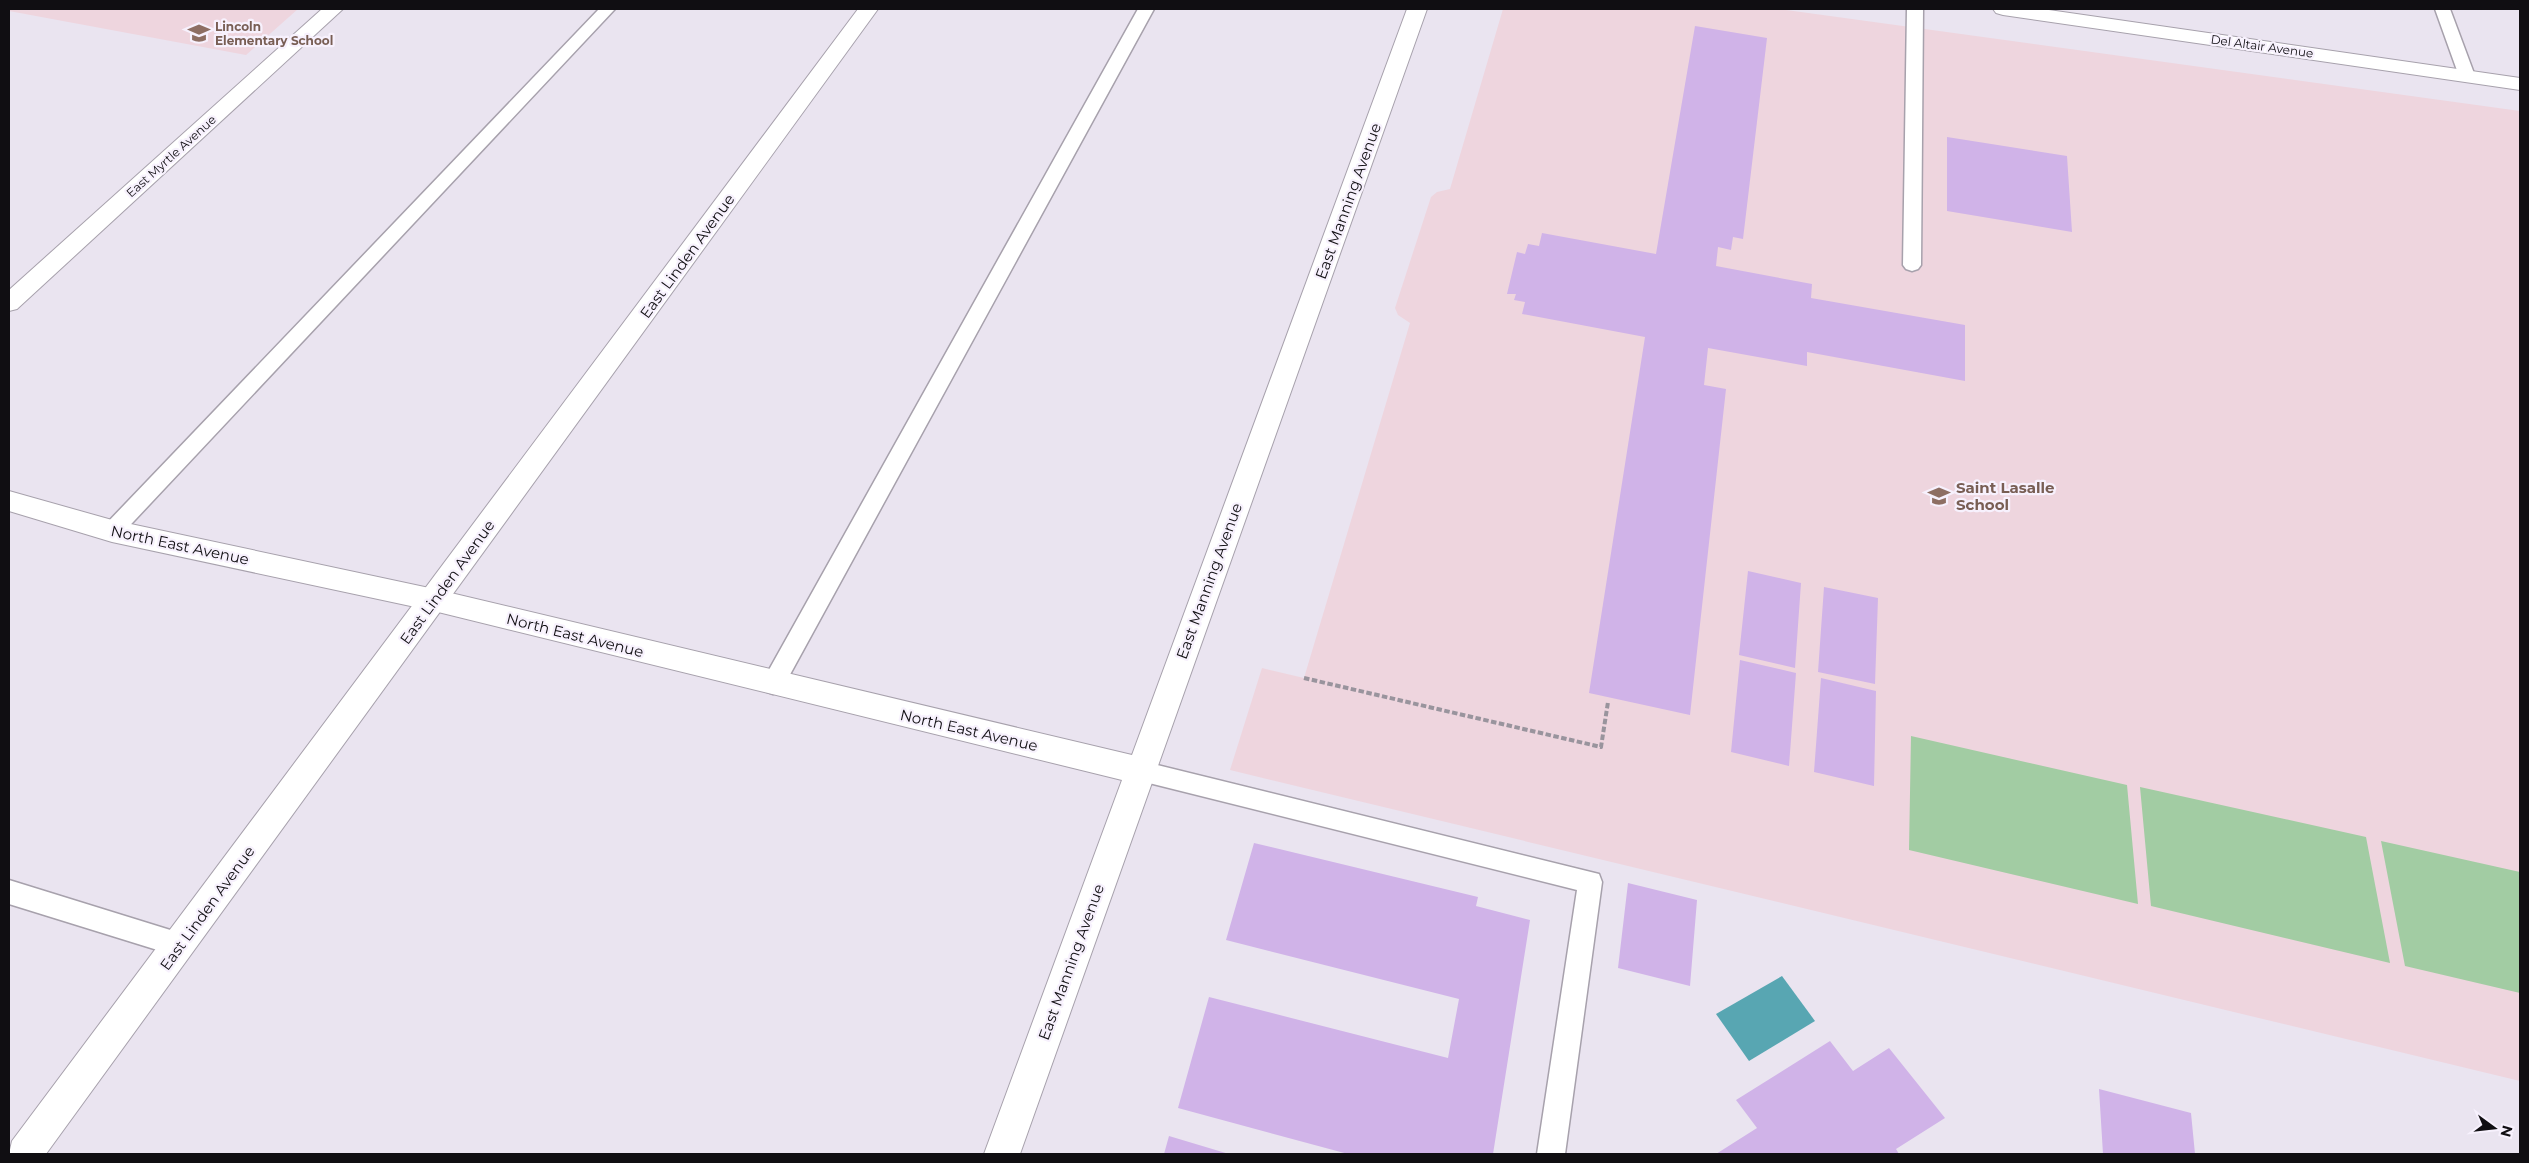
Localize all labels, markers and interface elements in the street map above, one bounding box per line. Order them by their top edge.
place label: Lincoln Elementary School [215,19,333,48]
school or university icon: Lincoln Elementary School [186,20,212,46]
street label: Del Altair Avenue [2210,31,2314,61]
street label: East Myrtle Avenue [123,112,219,200]
street label: East Manning Avenue [1311,120,1385,282]
street label: East Linden Avenue [636,190,738,322]
place label: Saint Lasalle School [1956,478,2055,514]
school or university icon: Saint Lasalle School [1926,483,1952,509]
street label: East Manning Avenue [1172,500,1246,662]
street label: East Linden Avenue [396,516,498,648]
street label: North East Avenue [109,521,251,569]
street label: North East Avenue [504,609,646,661]
street label: North East Avenue [898,705,1040,755]
street label: East Linden Avenue [156,842,258,974]
street label: East Manning Avenue [1034,881,1108,1043]
north arrow [2469,1103,2519,1153]
text: N [2496,1124,2517,1139]

